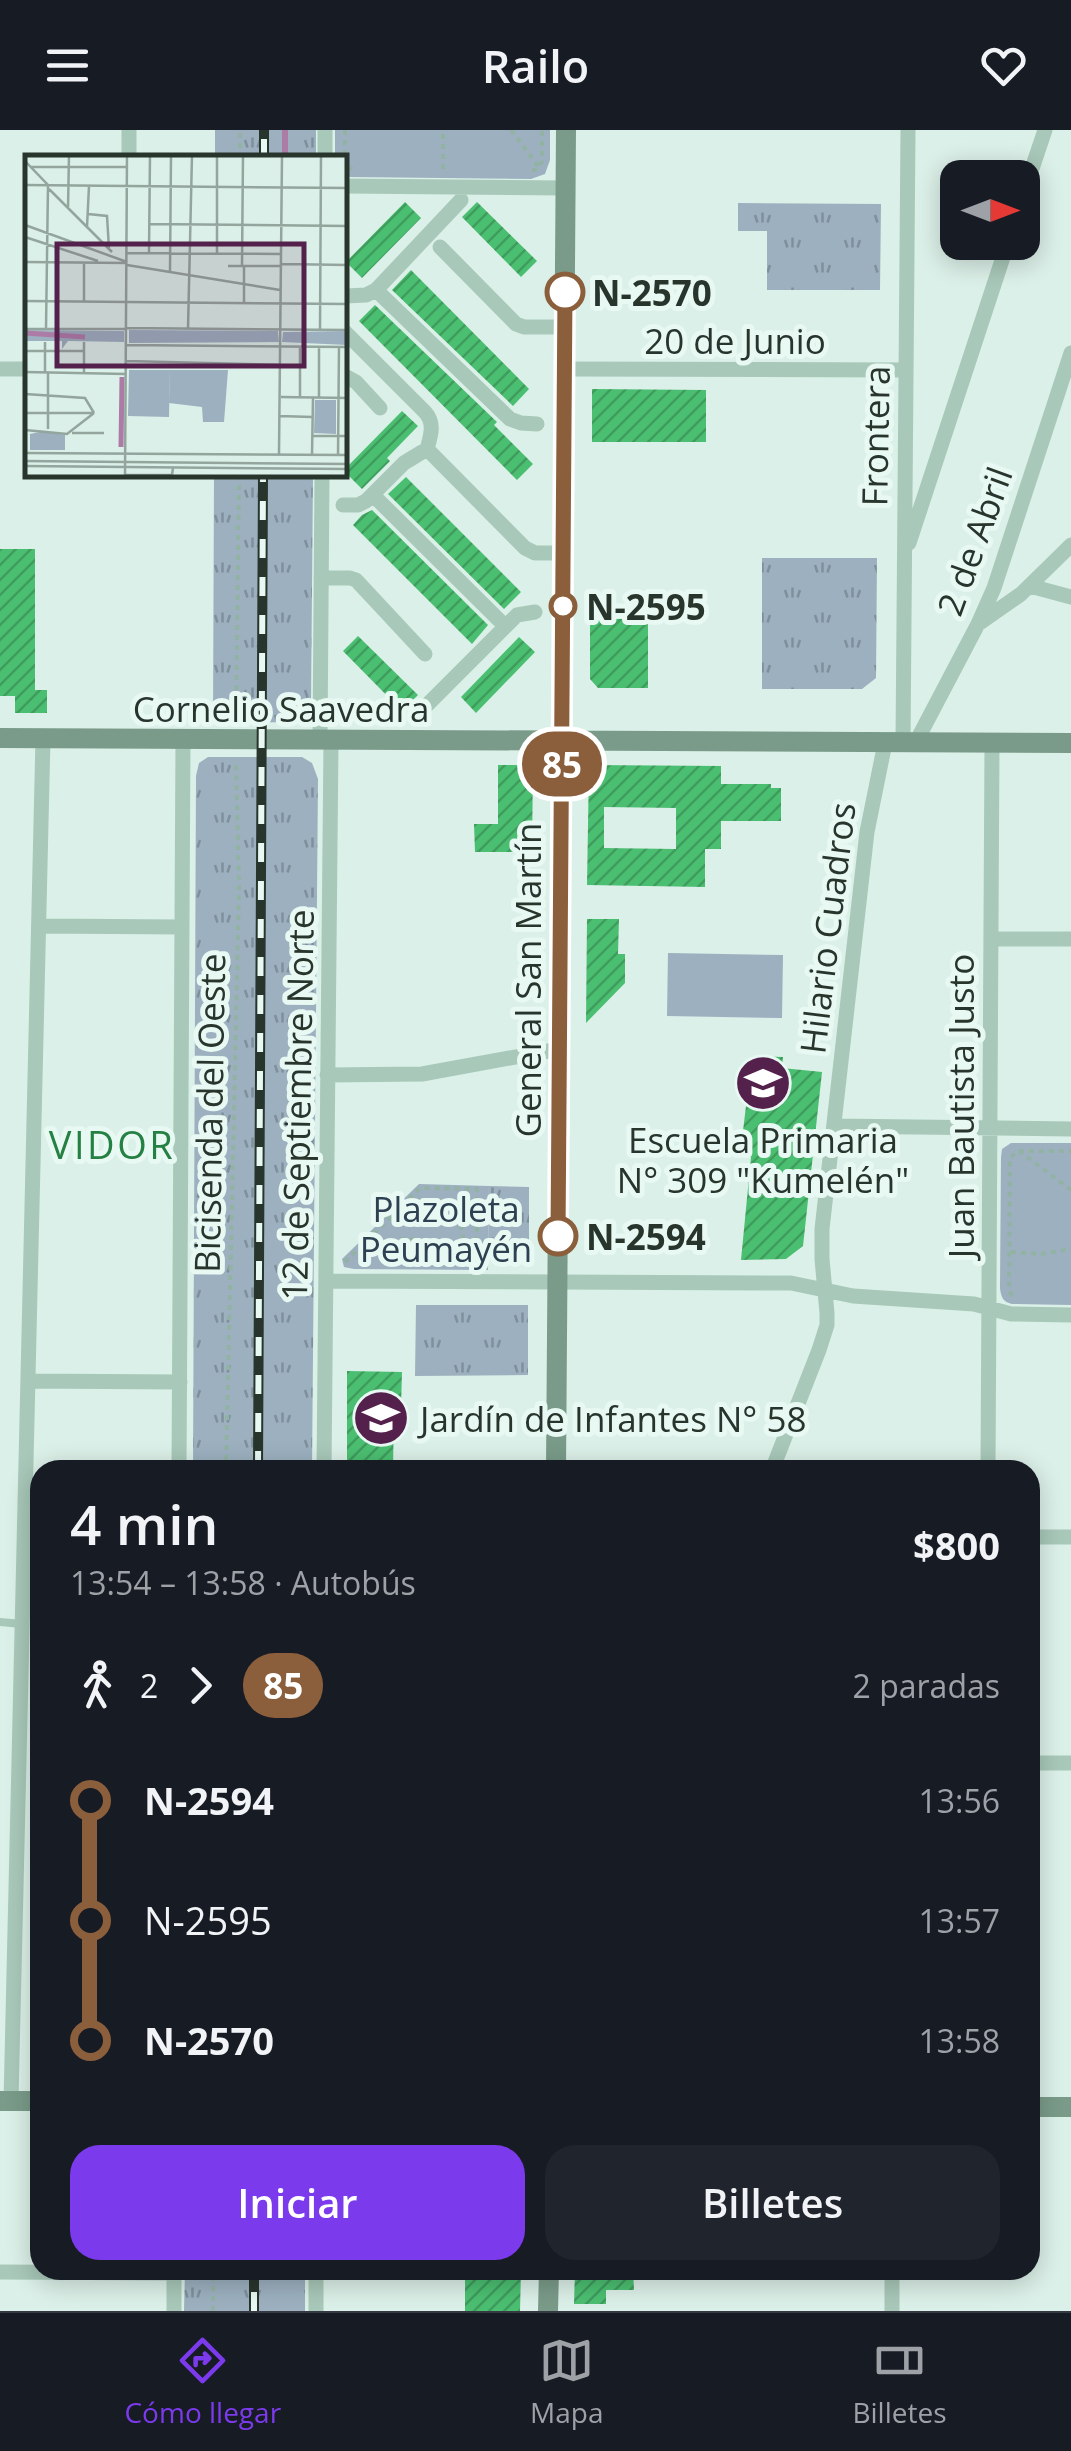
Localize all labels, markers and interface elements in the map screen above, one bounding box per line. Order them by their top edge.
text: Railo [482,35,589,96]
icon: menu [40,38,95,93]
icon: heart [976,38,1031,93]
inset map [25,155,348,478]
north arrow [940,160,1040,260]
map controls [940,160,1040,260]
place label: N-2570 [592,269,712,316]
marker: N-2570 [546,273,584,311]
street label: 20 de Junio [644,317,826,364]
street label: Frontera [850,365,900,507]
street label: 2 de Abril [925,460,1023,622]
place label: N-2595 [586,583,706,630]
marker: N-2595 [550,593,576,619]
street label: Cornelio Saavedra [133,685,429,732]
line badge: 85 [517,732,607,796]
text: 85 [542,741,582,788]
street label: Hilario Cuadros [788,800,866,1056]
street label: General San Martín [504,822,551,1138]
street label: 12 de Septiembre Norte [270,909,324,1301]
street label: Bicisenda del Oeste [183,953,235,1273]
street label: Juan Bautista Justo [937,954,984,1261]
school or university icon: Escuela Primaria N° 309 "Kumelén" [733,1053,793,1113]
place label: Escuela Primaria N° 309 "Kumelén" [617,1116,909,1203]
district label: VIDOR [49,1118,175,1170]
park label: Plazoleta Peumayén [360,1185,532,1272]
place label: N-2594 [586,1213,706,1260]
marker: N-2594 [539,1217,577,1255]
school or university icon: Jardín de Infantes N° 58 [351,1388,411,1448]
place label: Jardín de Infantes N° 58 [417,1395,806,1442]
text: 4 min [70,1486,218,1561]
text: $800 [913,1519,1000,1571]
text: 13:54 – 13:58 · Autobús [70,1561,416,1604]
icon: walk [70,1658,125,1713]
icon: forward [173,1658,228,1713]
text: 85 [263,1662,303,1709]
text: 2 [140,1664,158,1707]
text: 2 paradas [853,1664,1000,1707]
text: N-2594 [144,1774,274,1826]
text: 13:56 [918,1779,1000,1822]
text: N-2595 [144,1894,272,1946]
text: 13:57 [918,1899,1000,1942]
text: N-2570 [144,2014,274,2066]
text: 13:58 [918,2019,1000,2062]
button: Iniciar [70,2145,525,2260]
button: Billetes [545,2145,1000,2260]
tab: Cómo llegar [124,2333,281,2431]
tab: Mapa [530,2333,603,2431]
tab: Billetes [852,2333,947,2431]

